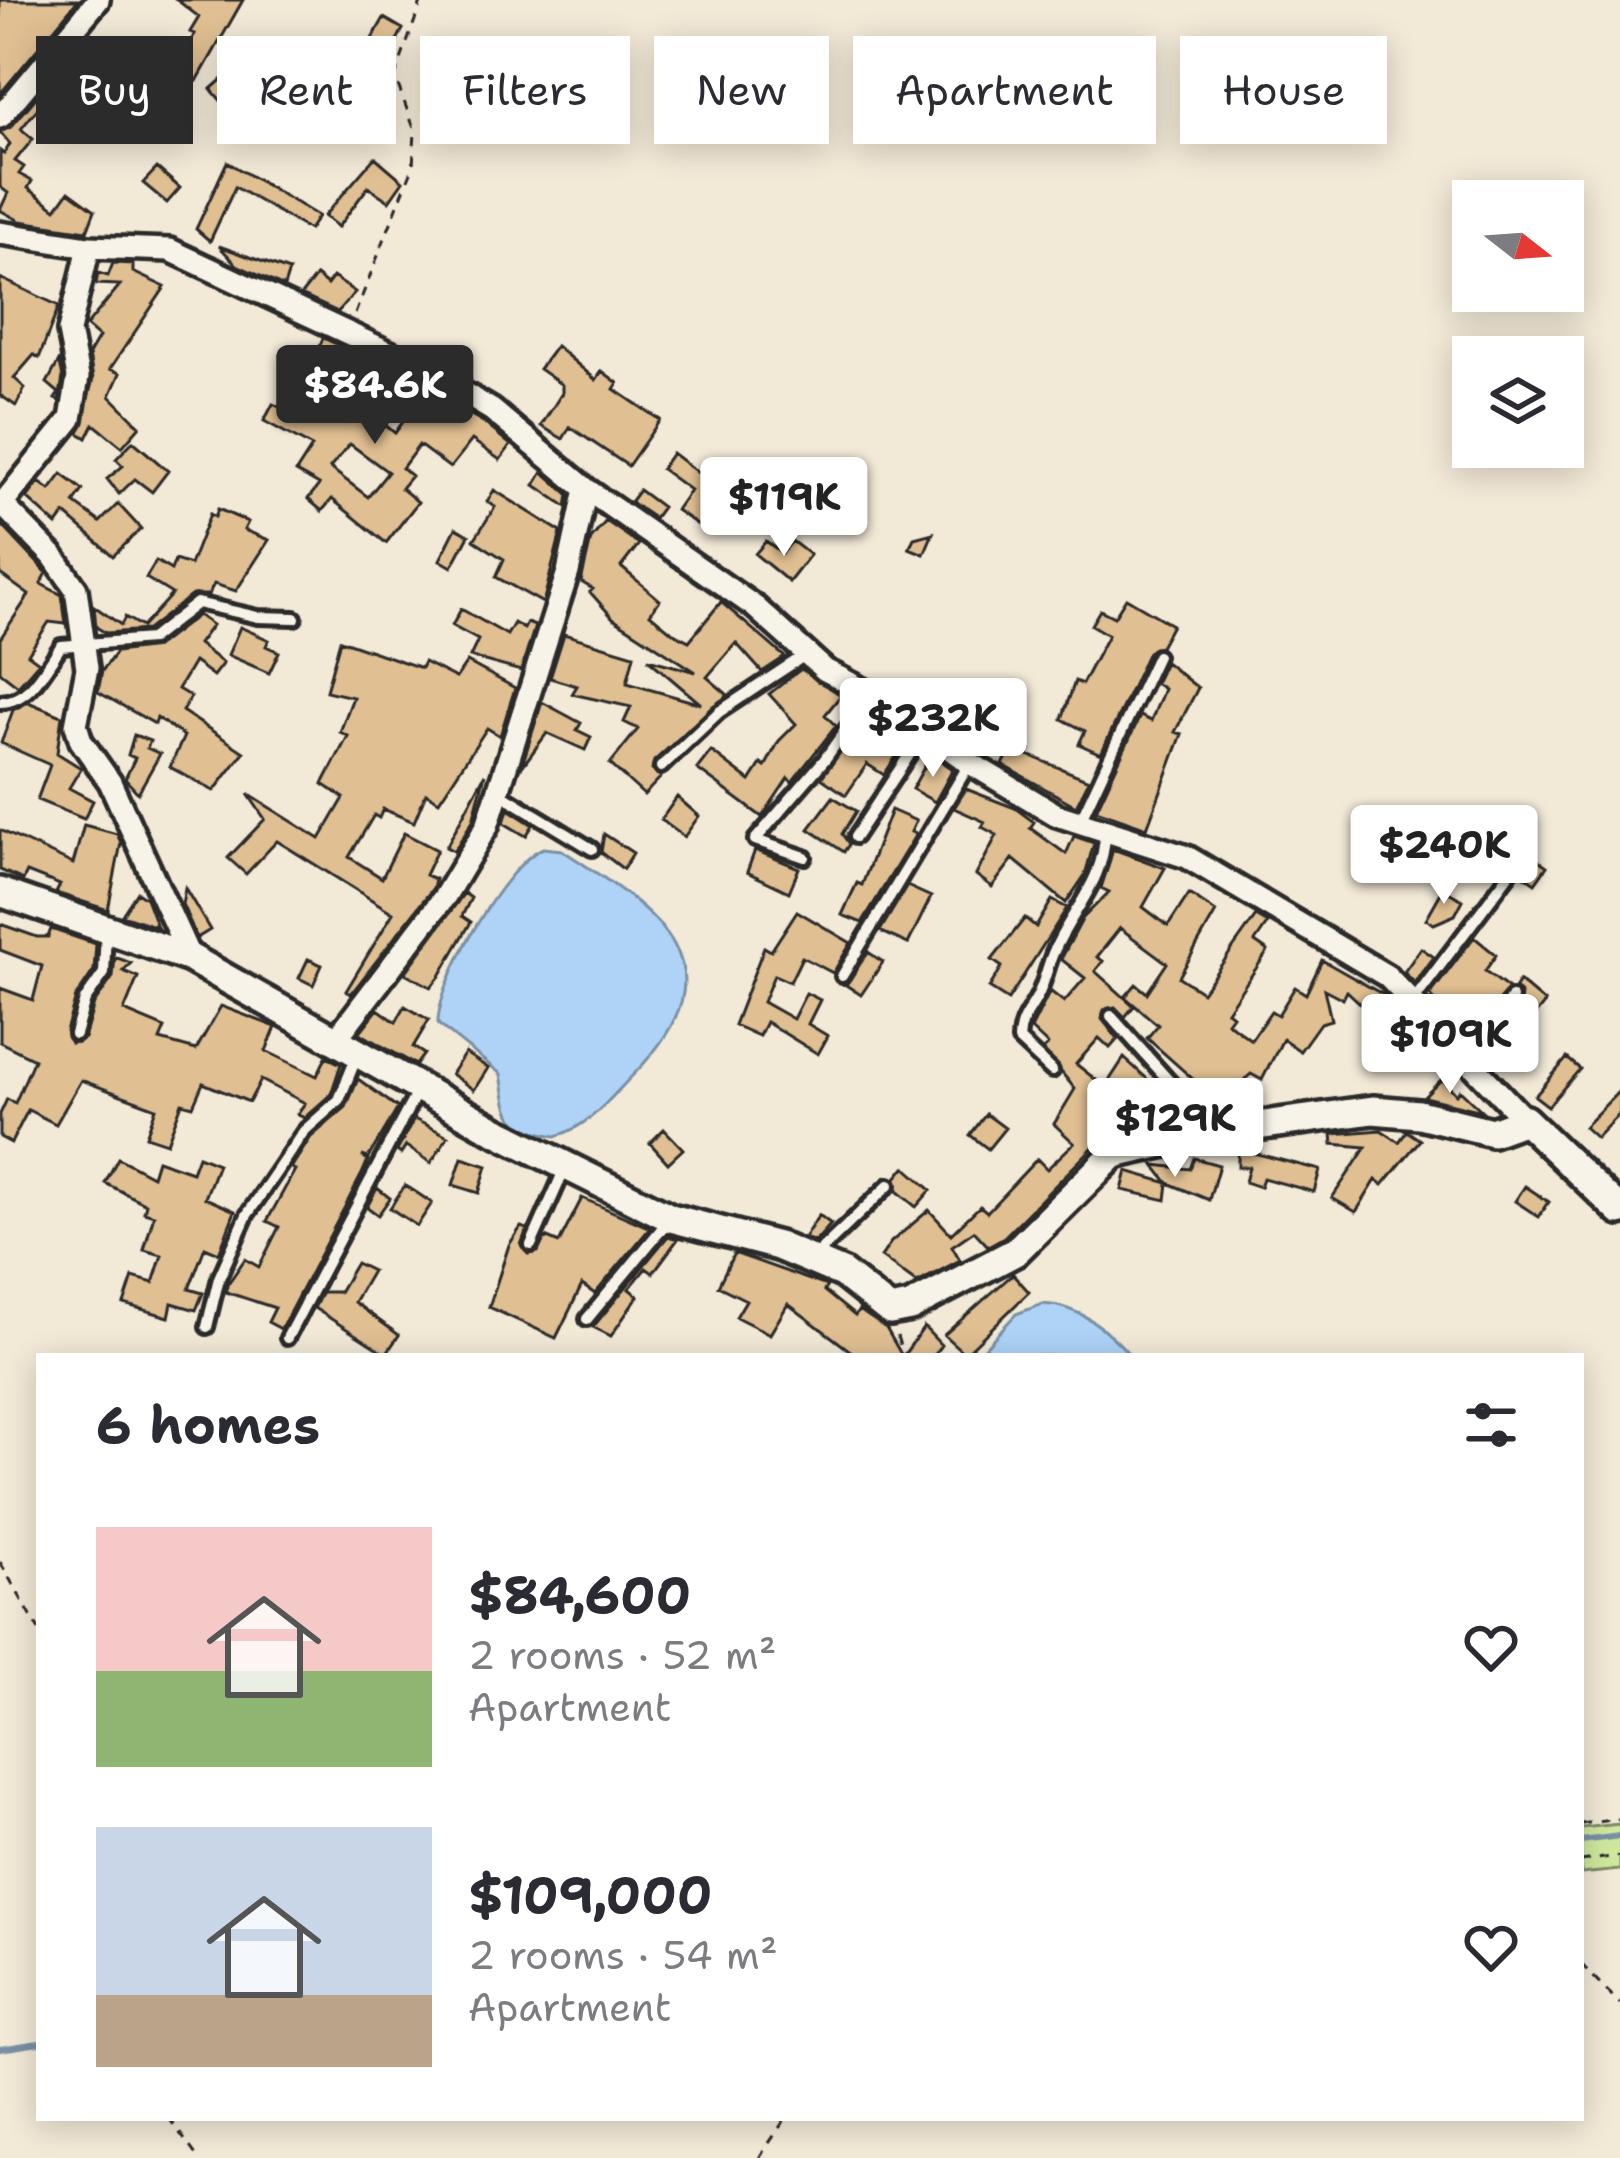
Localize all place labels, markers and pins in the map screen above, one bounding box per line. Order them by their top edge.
pin: $84.6K [277,345,473,447]
pin: $119K [700,457,868,559]
pin: $232K [849,678,1017,780]
pin: $240K [1360,805,1528,907]
pin: $109K [1366,994,1534,1096]
pin: $129K [1091,1078,1259,1180]

